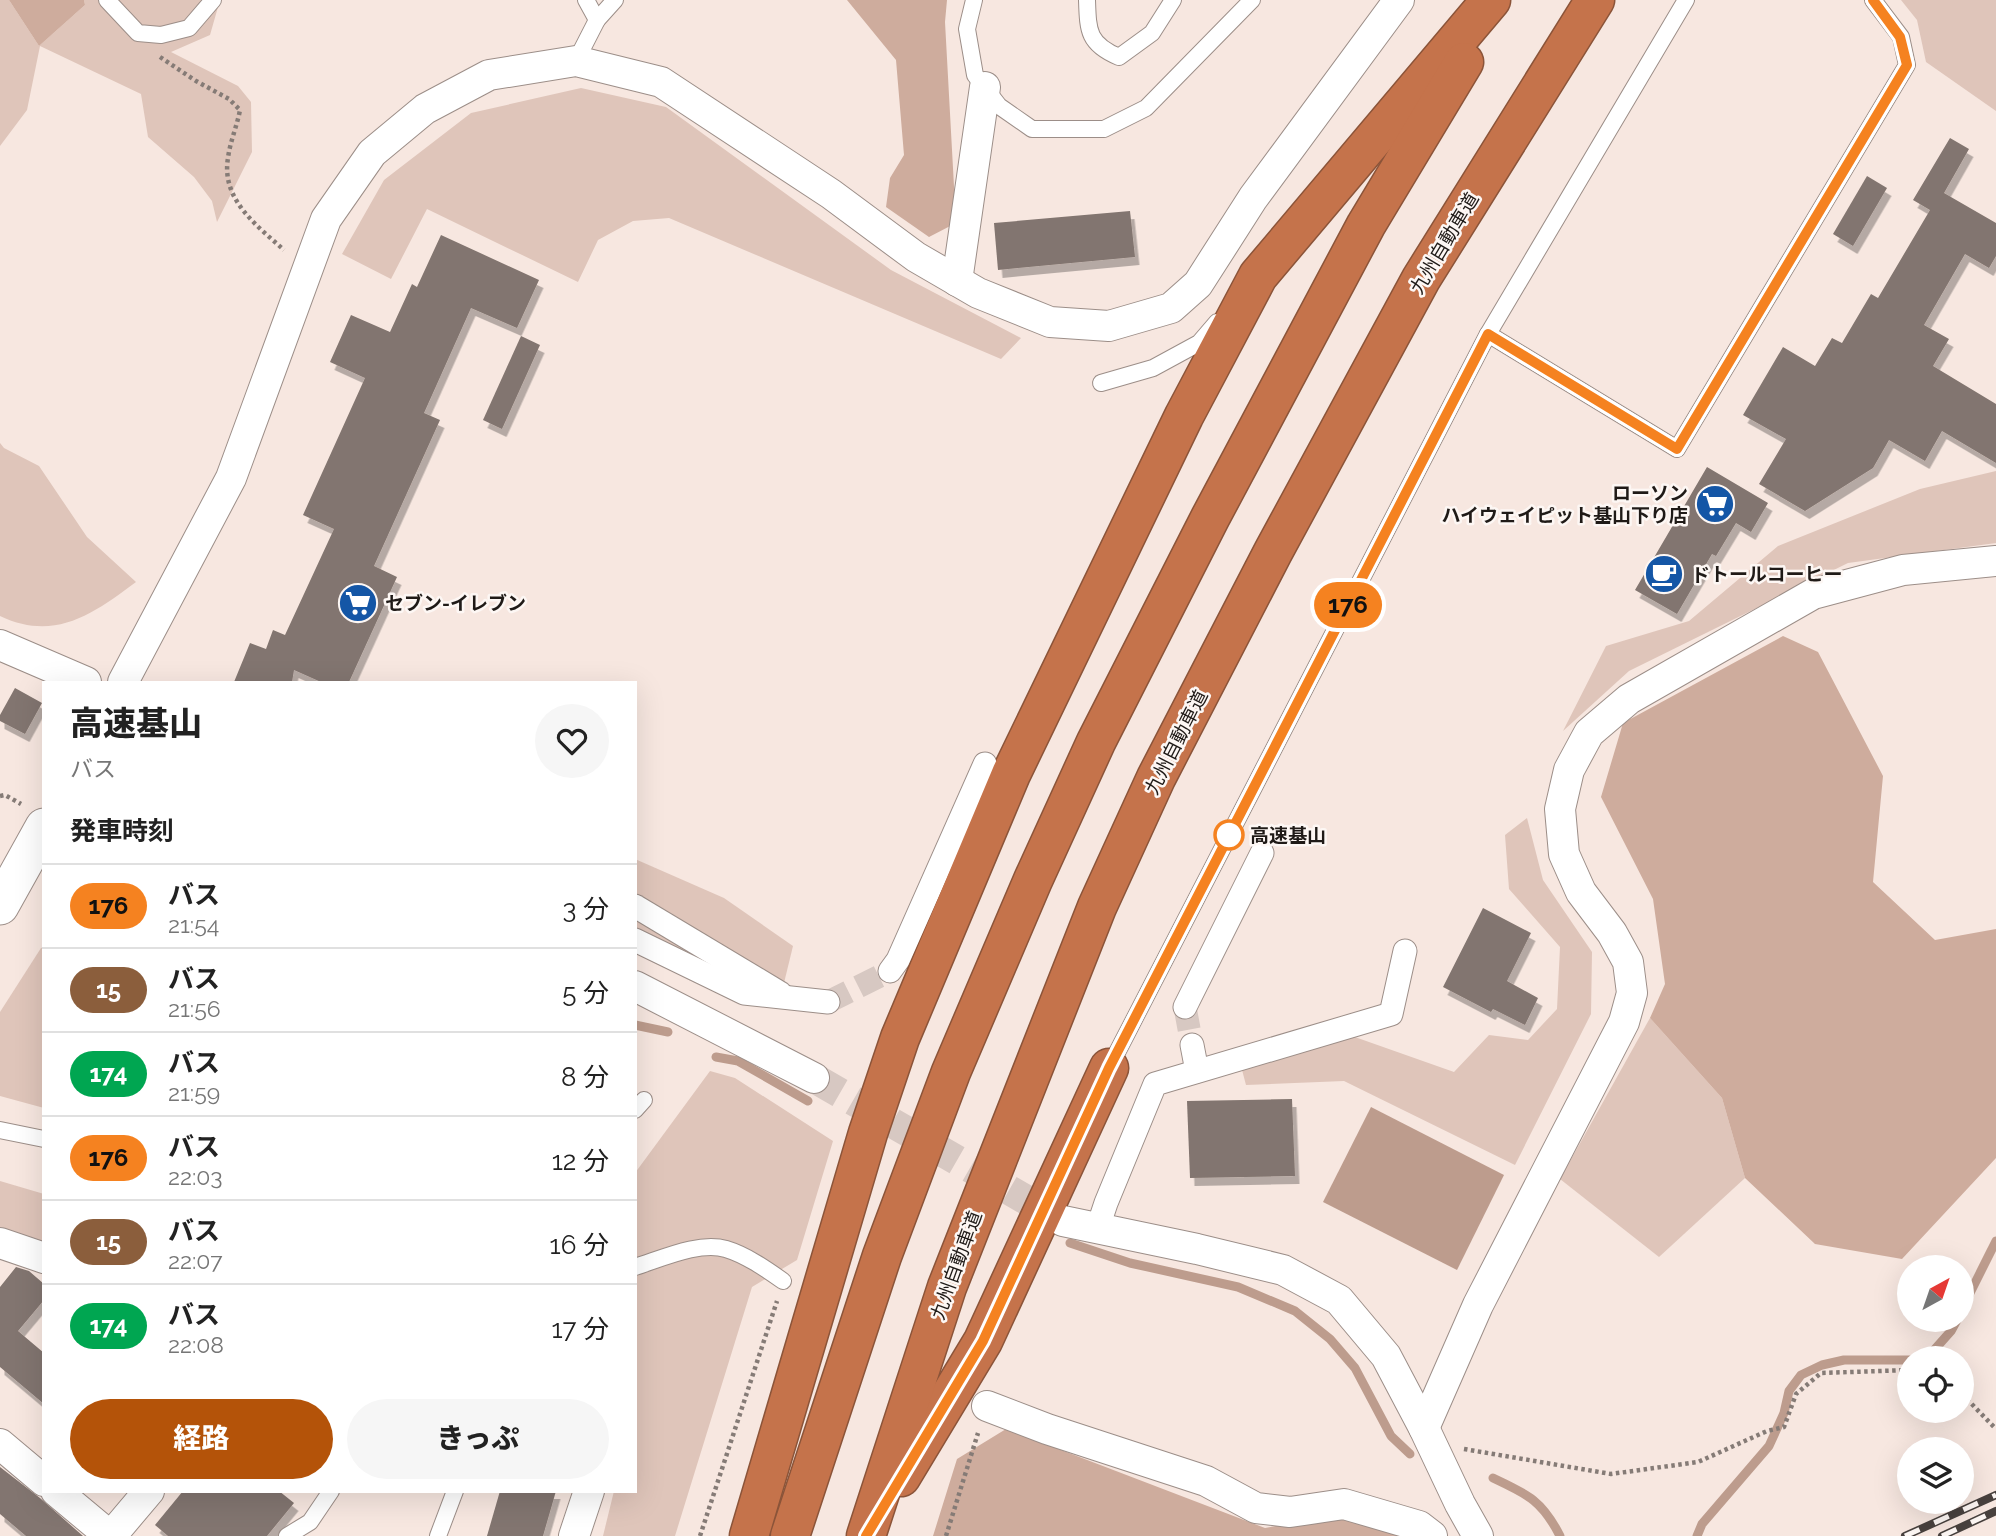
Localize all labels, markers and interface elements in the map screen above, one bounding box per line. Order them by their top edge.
street label: 九州自動車道 [1405,188,1483,298]
place label: ローソン ハイウェイピット基山下り店 [1441,482,1688,526]
supermarket icon: ローソン ハイウェイピット基山下り店 [1694,483,1736,525]
cafe icon: ドトールコーヒー [1643,553,1685,595]
place label: ドトールコーヒー [1691,563,1843,585]
supermarket icon: セブン-イレブン [337,582,379,624]
line badge: 176 [1308,582,1388,628]
text: 176 [1328,590,1368,619]
place label: セブン-イレブン [385,592,526,614]
street label: 九州自動車道 [1140,686,1212,798]
text: 高速基山 [70,704,202,743]
button: heart [535,704,609,778]
text: バス [70,755,116,782]
text: 発車時刻 [70,816,174,846]
marker: 高速基山 [1214,820,1244,850]
place label: 高速基山 [1250,824,1326,846]
text: バス [168,880,220,910]
text: 176 [89,891,128,920]
text: 3 分 [562,894,609,924]
text: 21:54 [168,911,219,938]
text: バス [168,964,220,994]
text: 15 [96,975,121,1004]
text: 5 分 [562,978,609,1008]
text: 21:56 [168,995,221,1022]
text: バス [168,1048,220,1078]
text: 174 [89,1059,128,1088]
text: 8 分 [561,1062,609,1092]
text: 21:59 [168,1079,220,1106]
text: バス [168,1132,220,1162]
text: 176 [89,1143,128,1172]
text: 12 分 [552,1146,609,1176]
text: 22:03 [168,1163,223,1190]
street label: 九州自動車道 [926,1208,986,1322]
text: バス [168,1216,220,1246]
text: 15 [96,1227,121,1256]
text: 16 分 [550,1230,609,1260]
text: 22:07 [168,1247,223,1274]
north arrow [1897,1255,1974,1332]
map controls [1897,1255,1974,1514]
text: バス [168,1300,220,1330]
text: 174 [89,1311,128,1340]
text: 17 分 [551,1314,609,1344]
text: 22:08 [168,1331,224,1358]
button: locate [1897,1346,1974,1423]
button: 経路 [70,1399,333,1479]
button: きっぷ [347,1399,609,1479]
button: layers [1897,1437,1974,1514]

